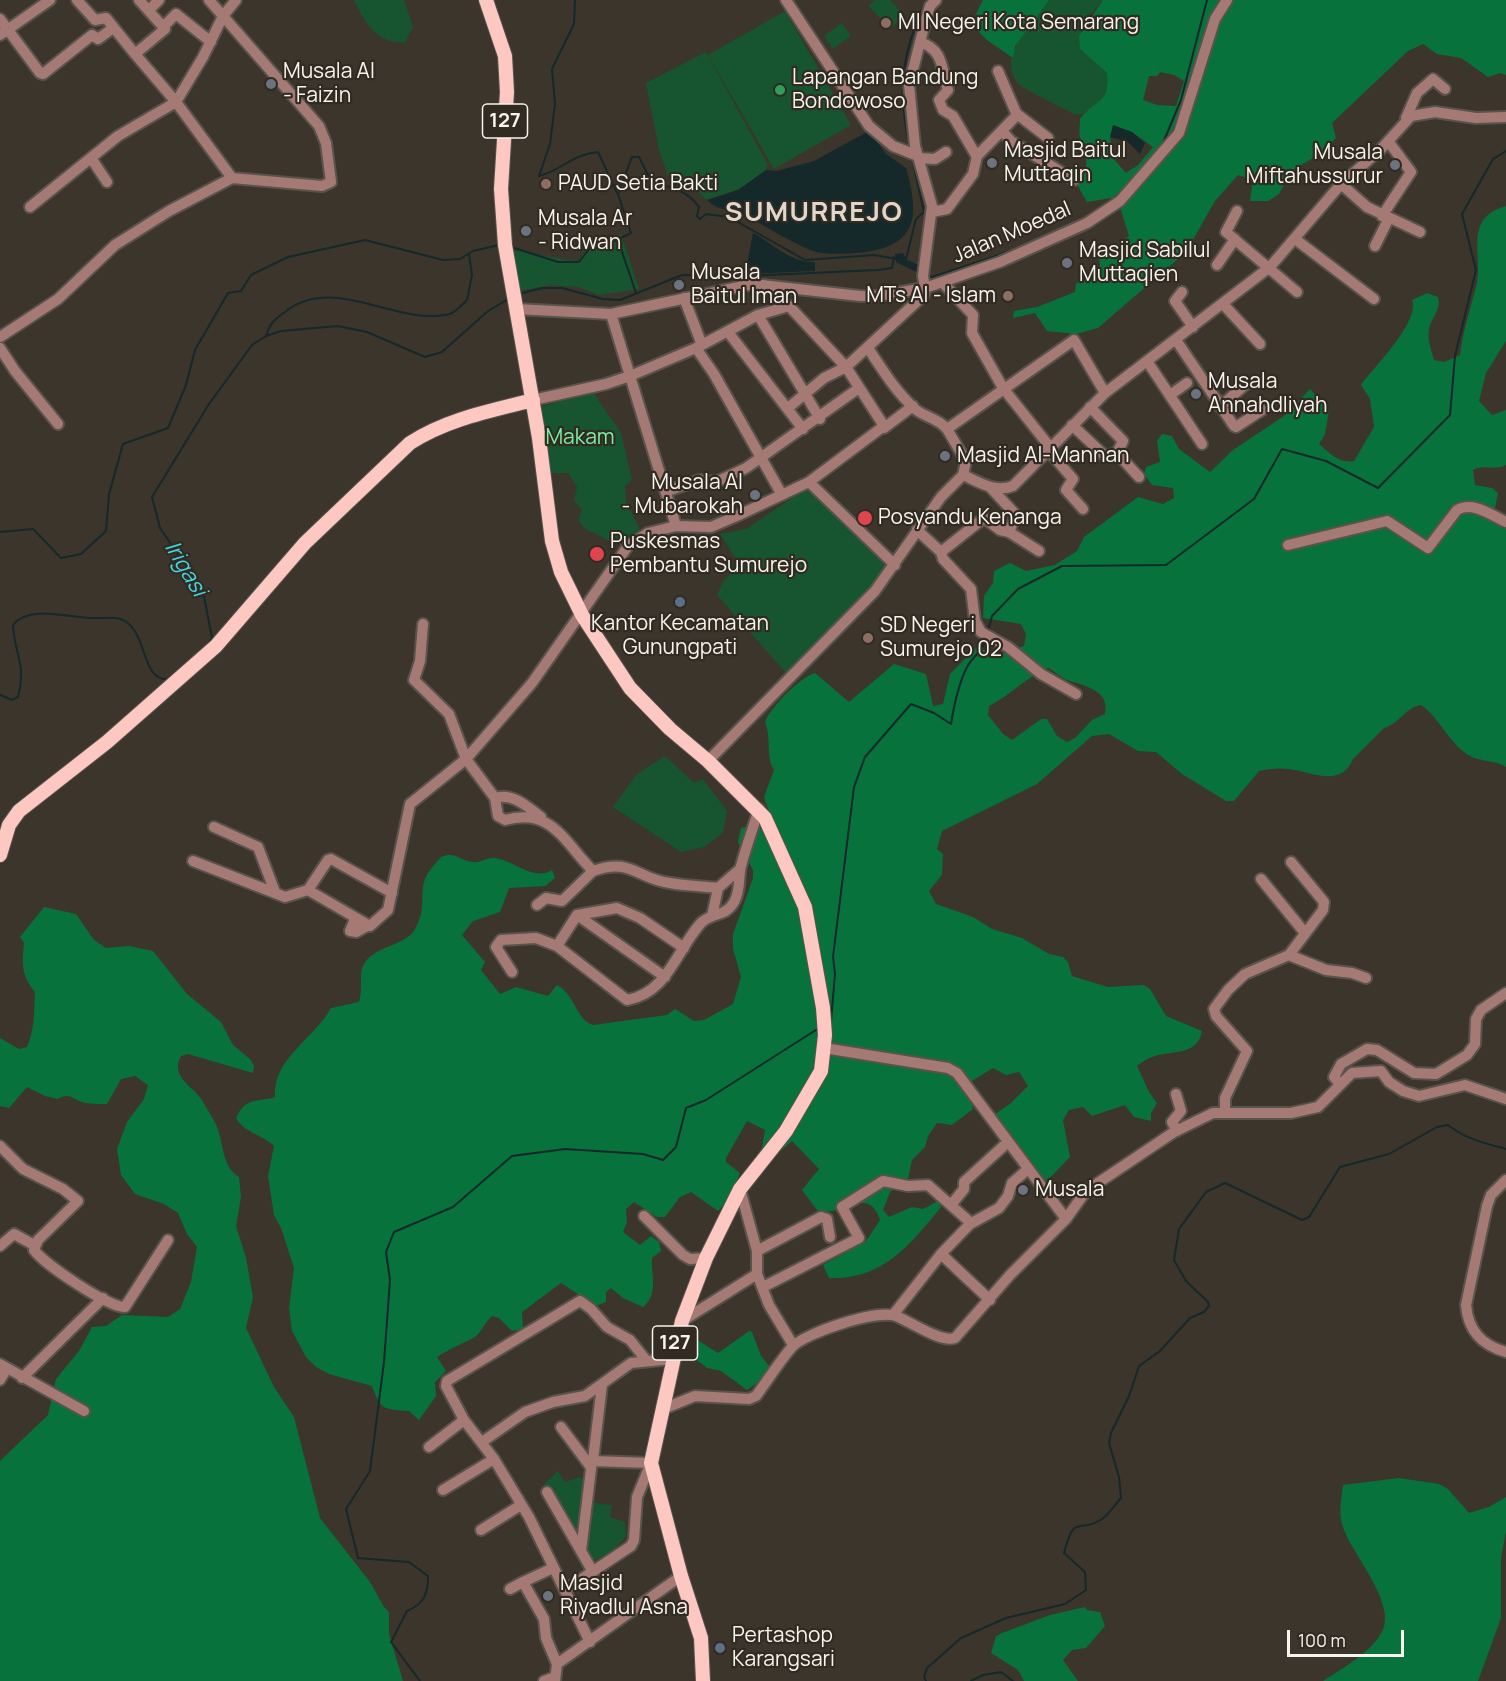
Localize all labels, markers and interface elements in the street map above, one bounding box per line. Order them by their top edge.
place label: MI Negeri Kota Semarang [898,10,1139,36]
marker: MI Negeri Kota Semarang [879,16,893,30]
place label: Musala Al - Faizin [283,59,375,109]
place label: Lapangan Bandung Bondowoso [792,65,978,115]
marker: Musala Al - Faizin [264,77,278,91]
marker: Lapangan Bandung Bondowoso [773,83,787,97]
road number: 127 [482,104,528,138]
place label: Masjid Baitul Muttaqin [1004,138,1126,188]
place label: Musala Miftahussurur [1246,140,1383,190]
marker: Masjid Baitul Muttaqin [985,156,999,170]
marker: Musala Miftahussurur [1388,158,1402,172]
place label: PAUD Setia Bakti [558,171,718,197]
marker: PAUD Setia Bakti [539,177,553,191]
district label: SUMURREJO [725,197,903,229]
street label: Jalan Moedal [949,197,1075,269]
place label: Musala Ar - Ridwan [538,206,632,256]
marker: Musala Ar - Ridwan [519,224,533,238]
place label: Masjid Sabilul Muttaqien [1079,238,1210,288]
marker: Masjid Sabilul Muttaqien [1060,256,1074,270]
place label: Musala Baitul Iman [691,260,797,310]
marker: Musala Baitul Iman [672,278,686,292]
place label: MTs Al - Islam [866,283,996,309]
marker: MTs Al - Islam [1001,289,1015,303]
place label: Musala Annahdliyah [1208,369,1327,419]
marker: Musala Annahdliyah [1189,387,1203,401]
park label: Makam [545,425,615,451]
place label: Masjid Al-Mannan [957,443,1130,469]
marker: Masjid Al-Mannan [938,449,952,463]
place label: Musala Al - Mubarokah [621,470,743,520]
marker: Musala Al - Mubarokah [748,488,762,502]
place label: Posyandu Kenanga [878,505,1062,531]
marker: Posyandu Kenanga [856,509,874,527]
place label: Puskesmas Pembantu Sumurejo [610,529,807,579]
water label: Irigasi [158,536,212,602]
marker: Puskesmas Pembantu Sumurejo [588,545,606,563]
marker: Kantor Kecamatan Gunungpati [673,595,687,609]
place label: Kantor Kecamatan Gunungpati [591,611,769,661]
place label: SD Negeri Sumurejo 02 [880,613,1002,663]
marker: SD Negeri Sumurejo 02 [861,631,875,645]
place label: Musala [1035,1177,1104,1203]
marker: Musala [1016,1183,1030,1197]
road number: 127 [652,1326,698,1360]
place label: Masjid Riyadlul Asna [560,1571,688,1621]
marker: Masjid Riyadlul Asna [541,1589,555,1603]
scale bar [1290,1618,1407,1656]
place label: Pertashop Karangsari [732,1623,835,1673]
text: 100 m [1298,1628,1346,1652]
marker: Pertashop Karangsari [713,1641,727,1655]

